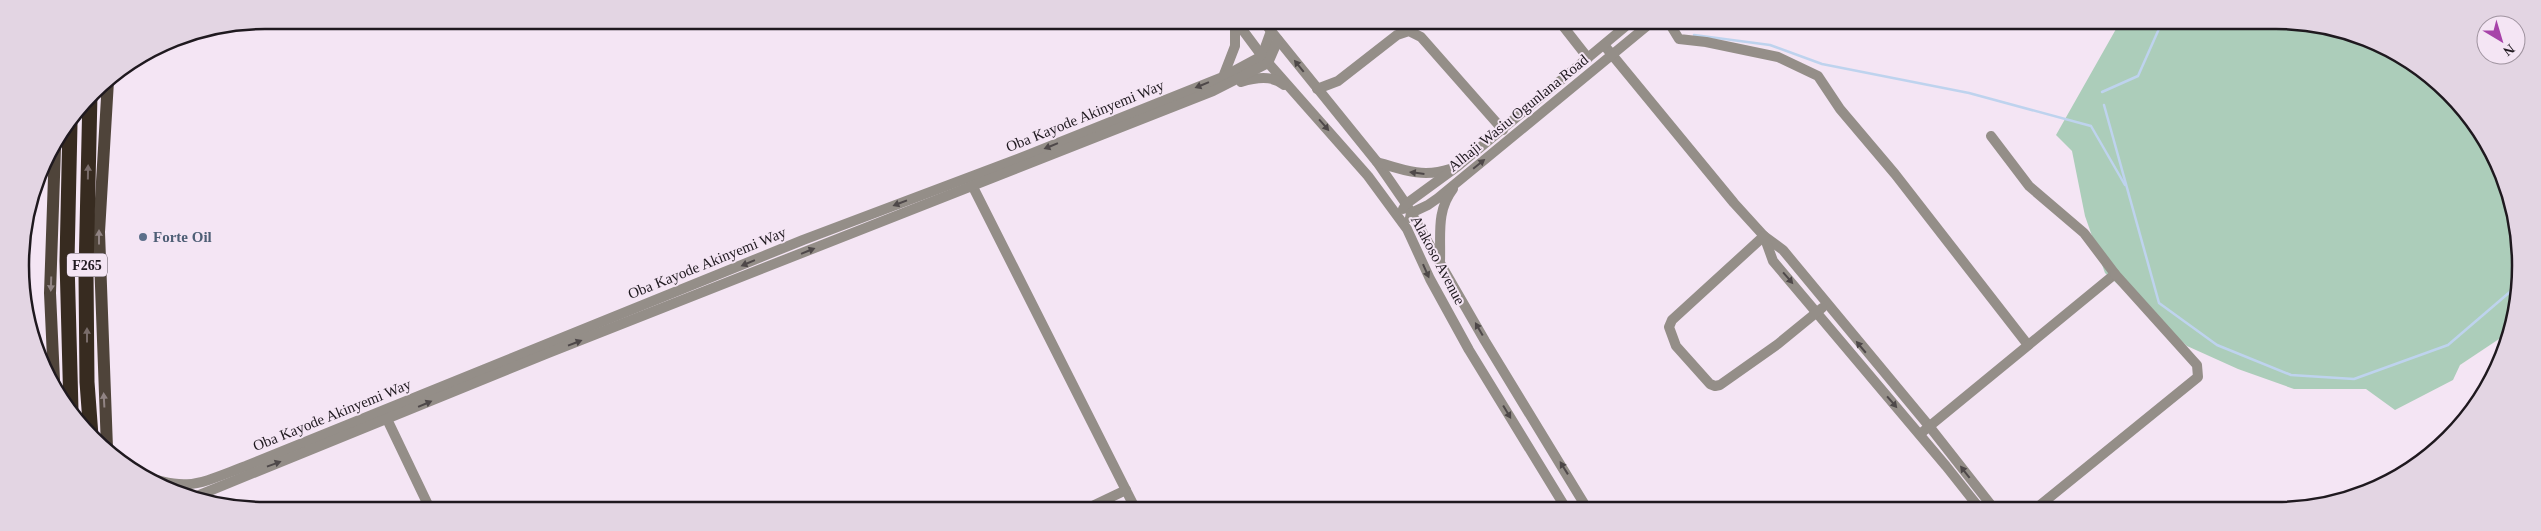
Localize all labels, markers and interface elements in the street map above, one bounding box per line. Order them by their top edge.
north arrow [2476,15,2526,65]
text: N [2500,41,2517,59]
street label: Alhaji Wasiu Ogunlana Road [1445,51,1592,174]
one-way arrow [1293,60,1304,73]
street label: Oba Kayode Akinyemi Way [1004,77,1167,155]
one-way arrow [1195,82,1210,90]
one-way arrow [1319,118,1330,131]
one-way arrow [1044,142,1059,150]
one-way arrow [1472,159,1485,170]
one-way arrow [84,164,92,180]
one-way arrow [1409,169,1425,177]
one-way arrow [892,200,907,207]
street label: Alakoso Avenue [1408,213,1468,308]
street label: Oba Kayode Akinyemi Way [626,224,789,302]
one-way arrow [95,229,103,245]
place label: Forte Oil [153,229,212,245]
marker: Forte Oil [137,231,149,243]
one-way arrow [801,247,816,255]
road number: F265 [67,254,107,276]
one-way arrow [741,259,755,267]
one-way arrow [1423,264,1431,278]
one-way arrow [1782,271,1794,283]
one-way arrow [46,276,54,292]
one-way arrow [1474,323,1483,336]
one-way arrow [83,326,91,342]
one-way arrow [568,339,583,346]
one-way arrow [1856,340,1867,353]
street label: Oba Kayode Akinyemi Way [251,376,414,454]
one-way arrow [99,392,107,408]
one-way arrow [1886,396,1898,408]
one-way arrow [418,399,432,407]
one-way arrow [1503,406,1512,419]
one-way arrow [267,460,282,468]
one-way arrow [1559,461,1568,475]
one-way arrow [1960,466,1971,479]

